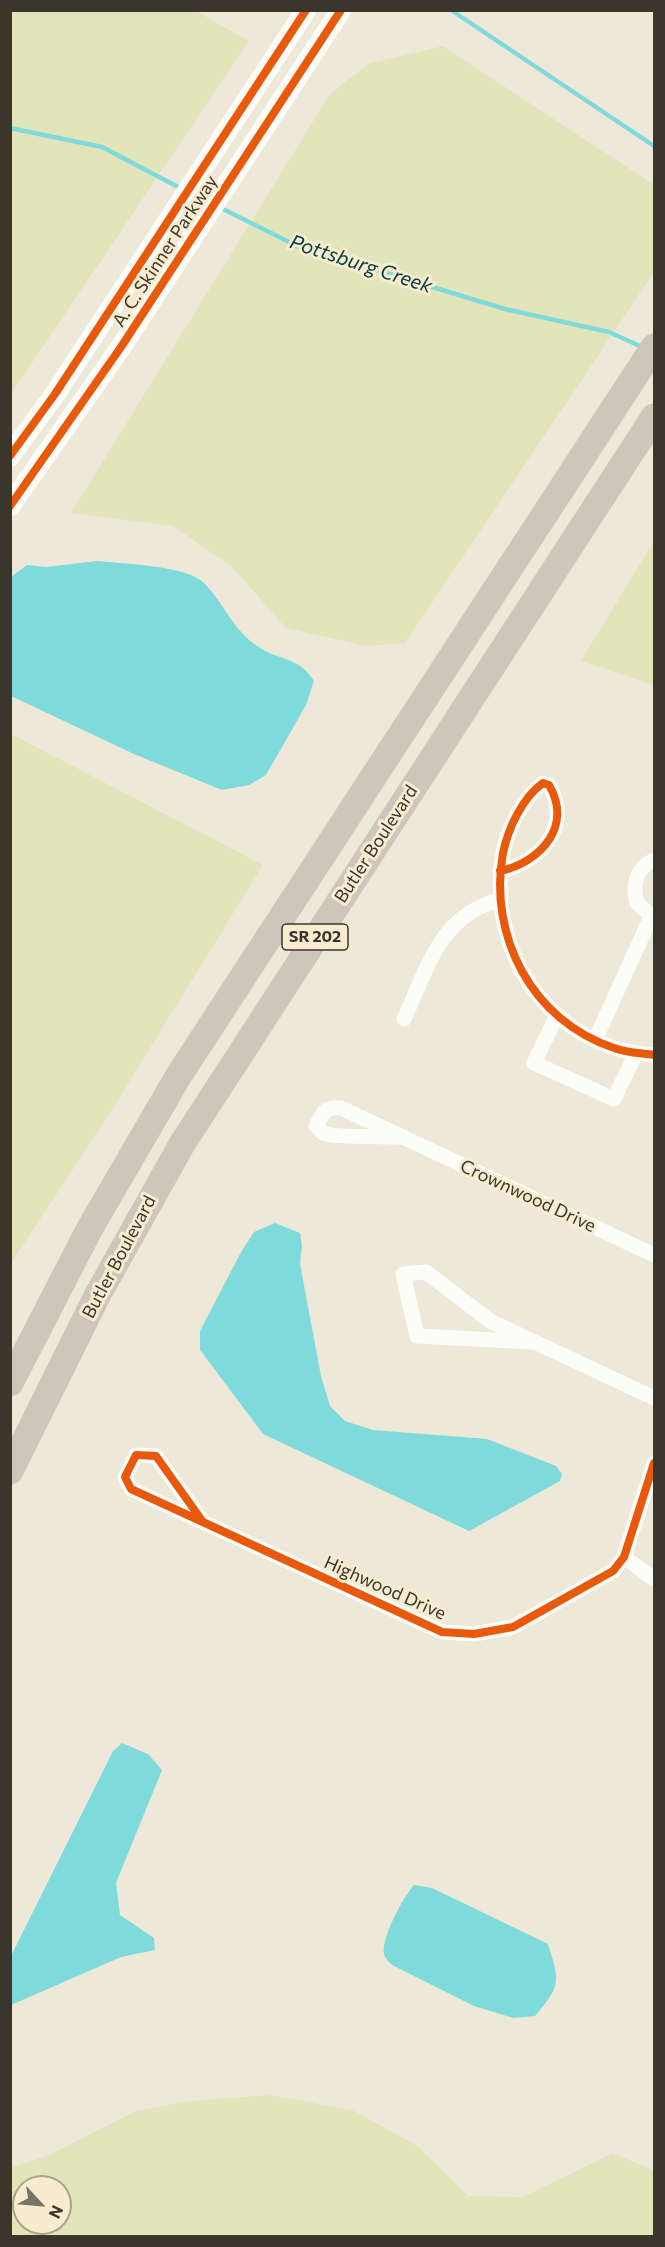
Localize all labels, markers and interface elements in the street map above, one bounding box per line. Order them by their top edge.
street label: A. C. Skinner Parkway [108,171,222,331]
water label: Pottsburg Creek [287,230,435,298]
street label: Butler Boulevard [330,781,422,907]
road number: SR 202 [282,924,348,950]
street label: Crownwood Drive [457,1155,599,1237]
street label: Butler Boulevard [78,1192,160,1322]
street label: Highwood Drive [321,1552,449,1624]
north arrow [12,2175,72,2235]
text: N [46,2203,68,2222]

